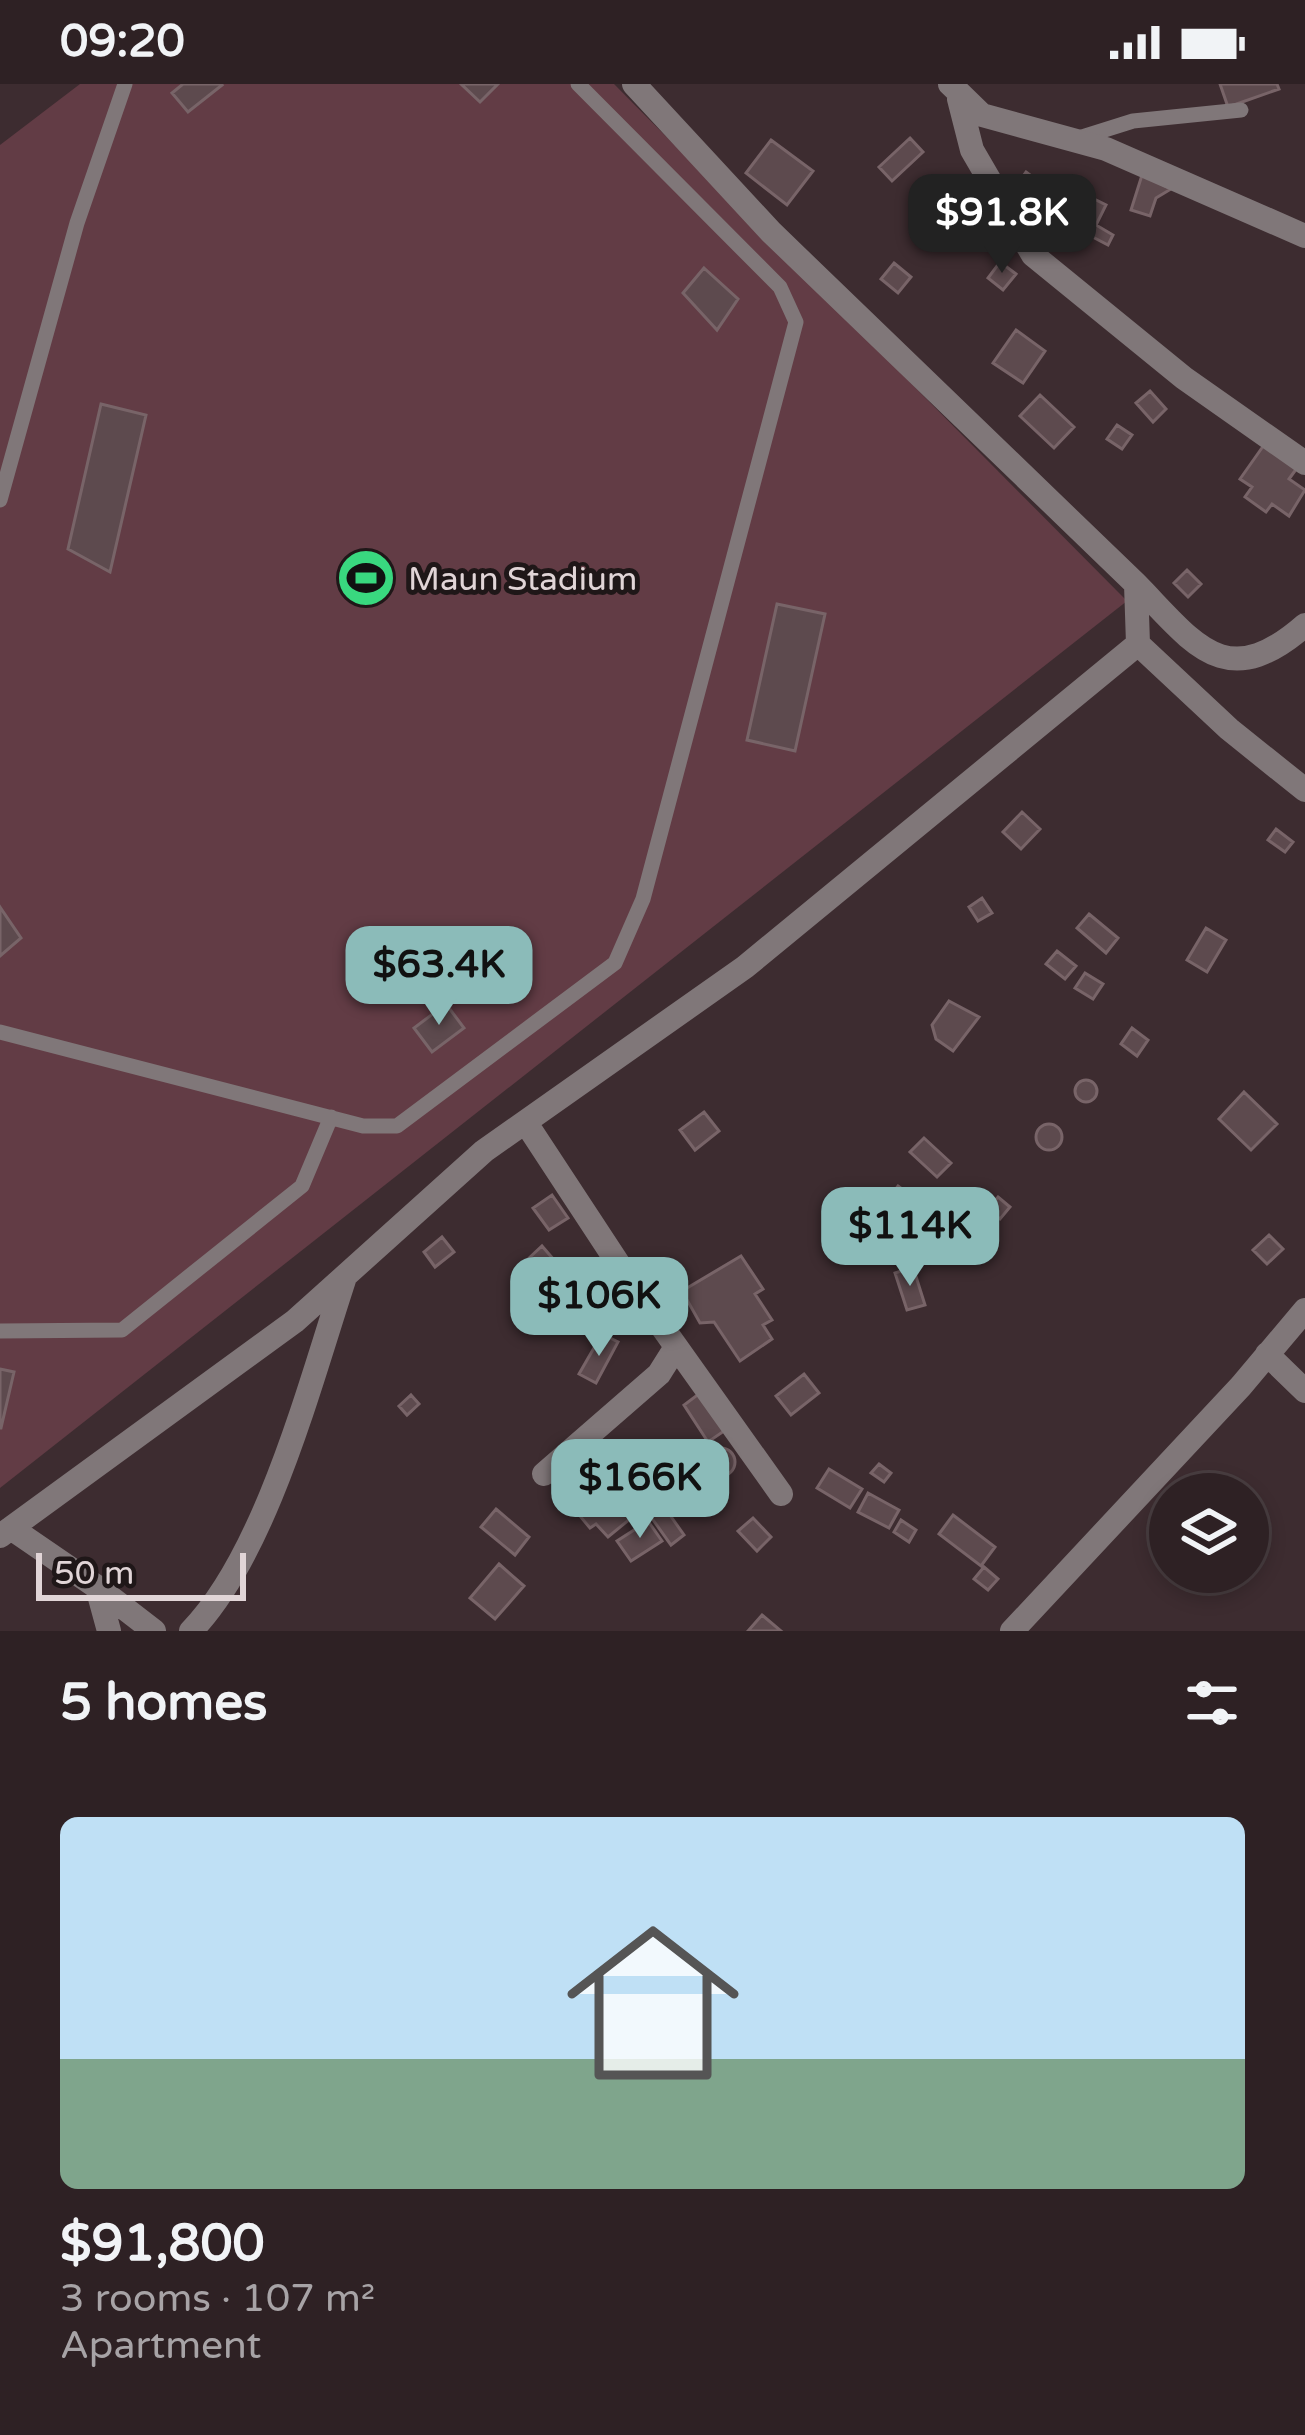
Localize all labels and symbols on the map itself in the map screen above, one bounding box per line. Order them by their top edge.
pin: $91.8K [904,174,1100,276]
sports icon: Maun Stadium [335,547,397,609]
place label: Maun Stadium [408,560,637,599]
pin: $63.4K [341,926,537,1028]
pin: $114K [826,1187,994,1289]
pin: $106K [515,1257,683,1359]
pin: $166K [556,1439,724,1541]
scale bar [36,1547,246,1600]

